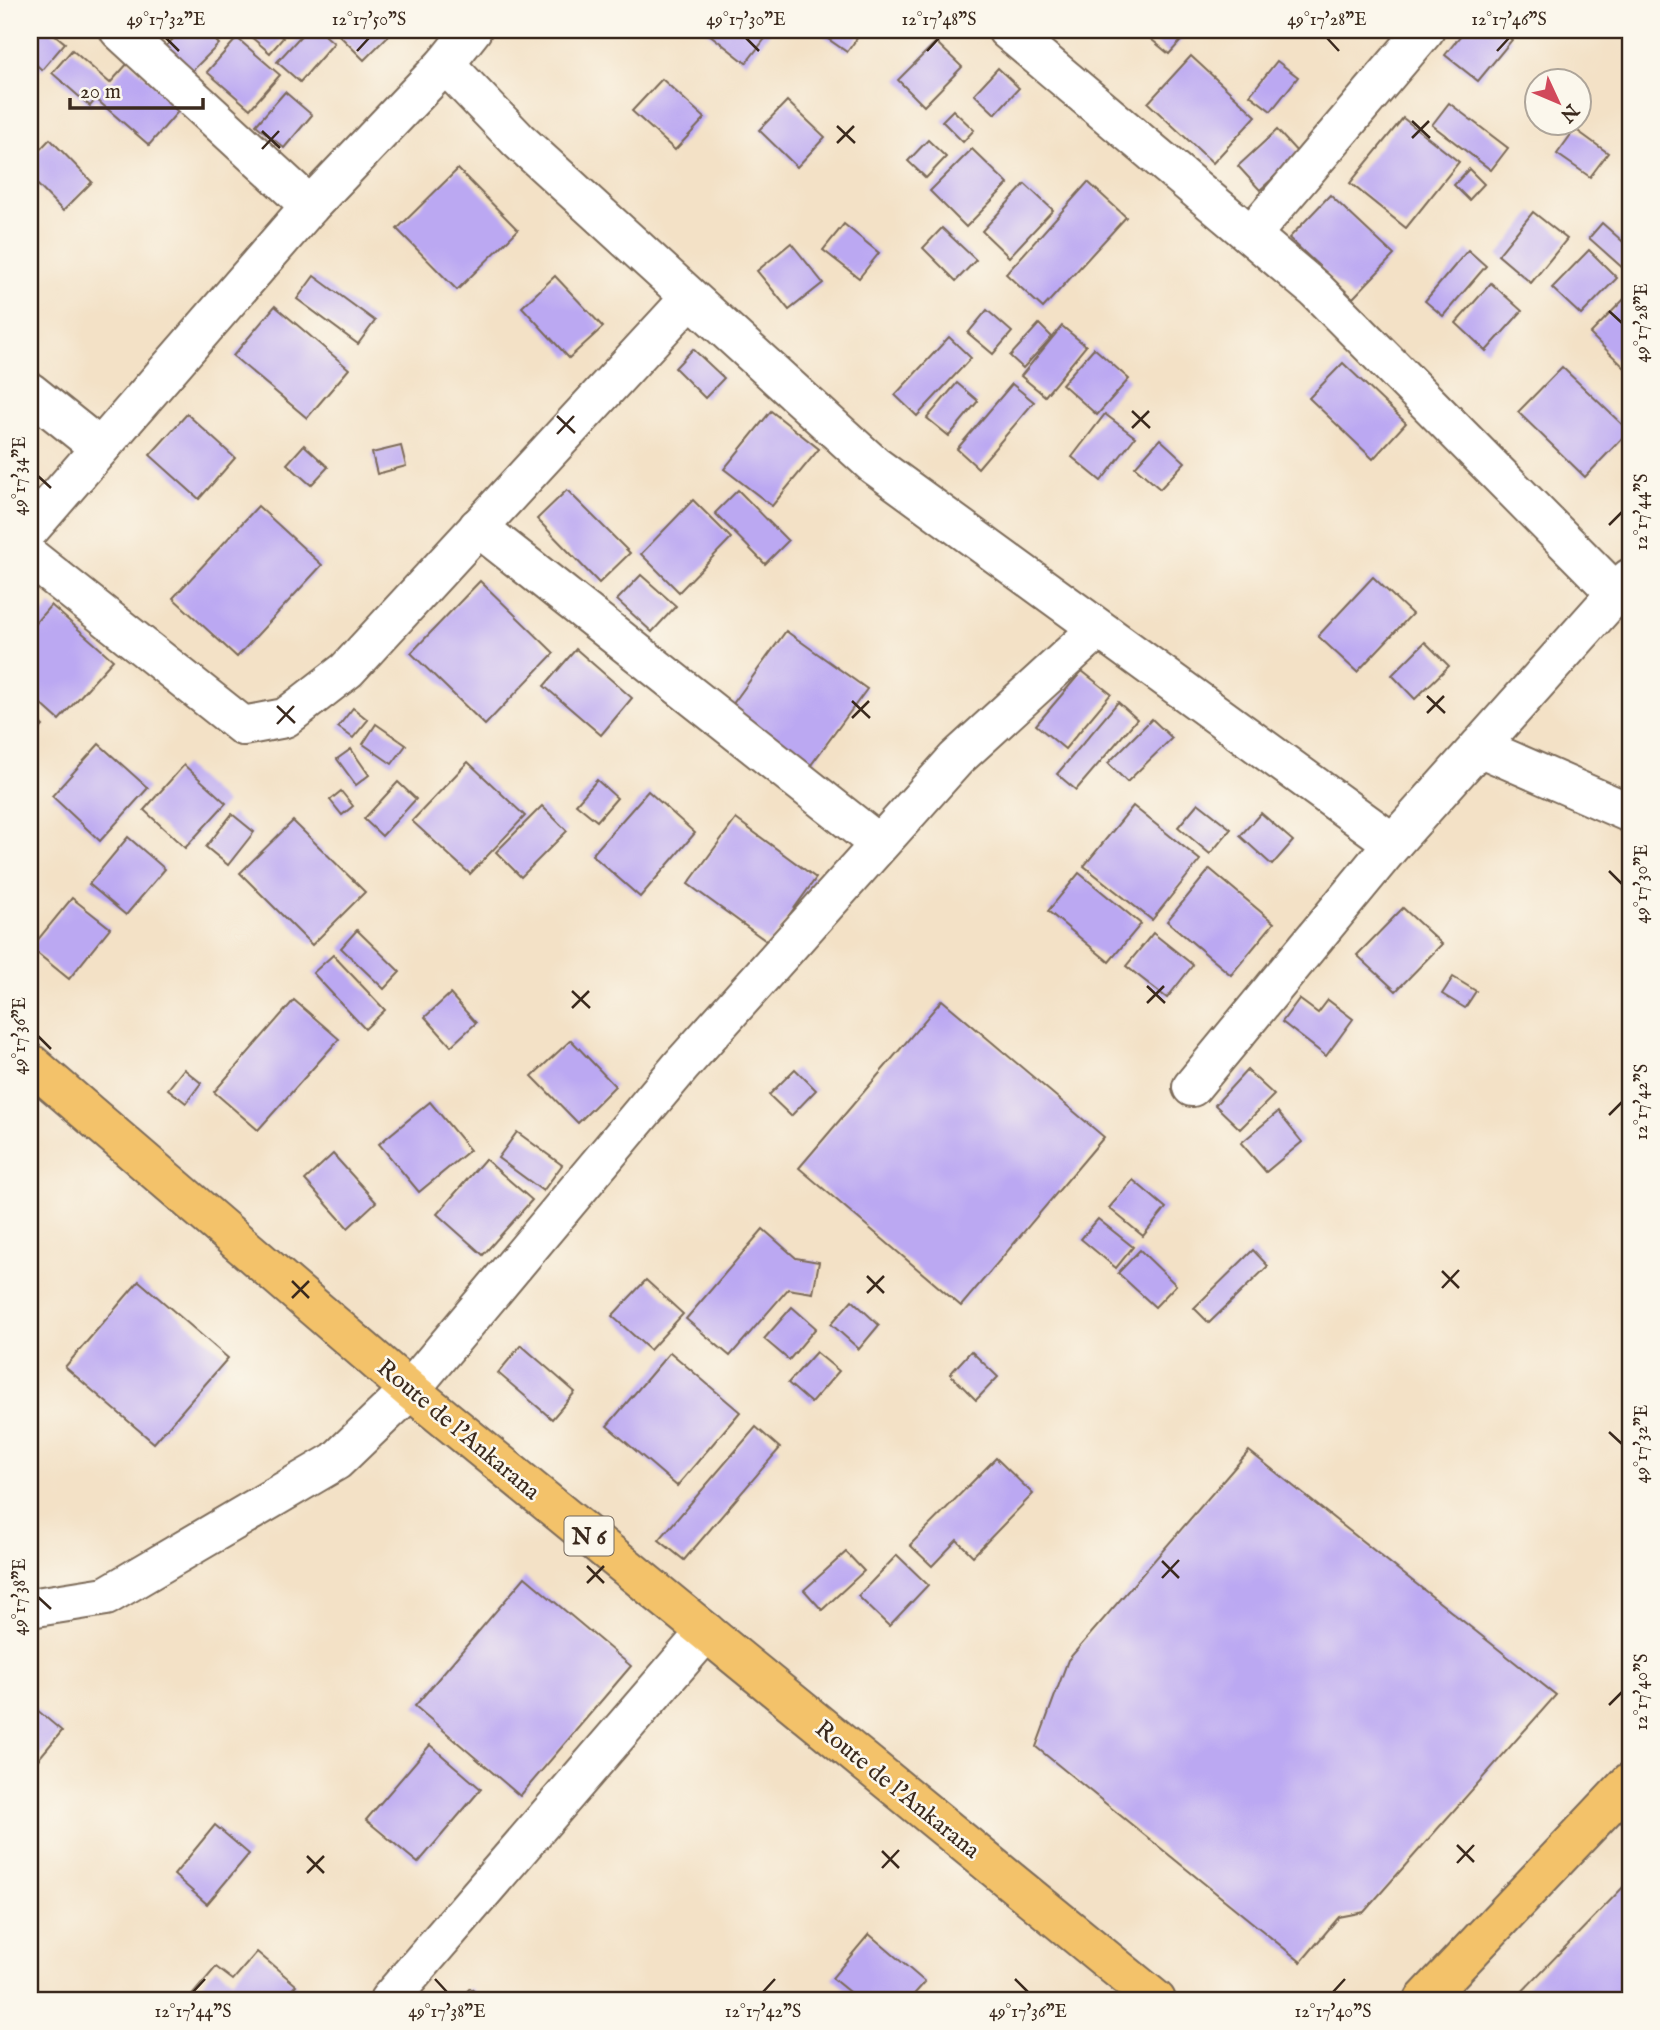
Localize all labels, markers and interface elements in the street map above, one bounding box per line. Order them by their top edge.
text: 49°17'32"E [126,9,206,32]
text: 12°17'50"S [332,9,406,32]
text: 49°17'30"E [706,9,786,32]
text: 12°17'48"S [902,9,977,32]
text: 49°17'28"E [1287,9,1367,32]
text: 12°17'46"S [1471,9,1547,32]
scale bar [70,66,203,110]
north arrow [1524,66,1594,136]
text: 20 m [80,79,121,106]
text: N [1554,97,1584,127]
text: 49°17'28"E [1631,283,1654,363]
text: 49°17'34"E [9,436,32,516]
text: 12°17'44"S [1631,474,1654,550]
text: 49°17'30"E [1631,844,1654,924]
text: 49°17'36"E [9,997,32,1075]
text: 12°17'42"S [1631,1064,1654,1140]
street label: Route de l'Ankarana [370,1353,547,1508]
text: 49°17'32"E [1631,1404,1654,1484]
road number: N 6 [564,1516,614,1555]
text: 49°17'38"E [9,1558,32,1636]
text: 12°17'40"S [1631,1654,1654,1730]
street label: Route de l'Ankarana [808,1714,986,1867]
text: 12°17'44"S [155,2001,231,2024]
text: 49°17'38"E [408,2001,486,2024]
text: 12°17'42"S [725,2001,801,2024]
text: 49°17'36"E [989,2001,1067,2024]
text: 12°17'40"S [1295,2001,1371,2024]

